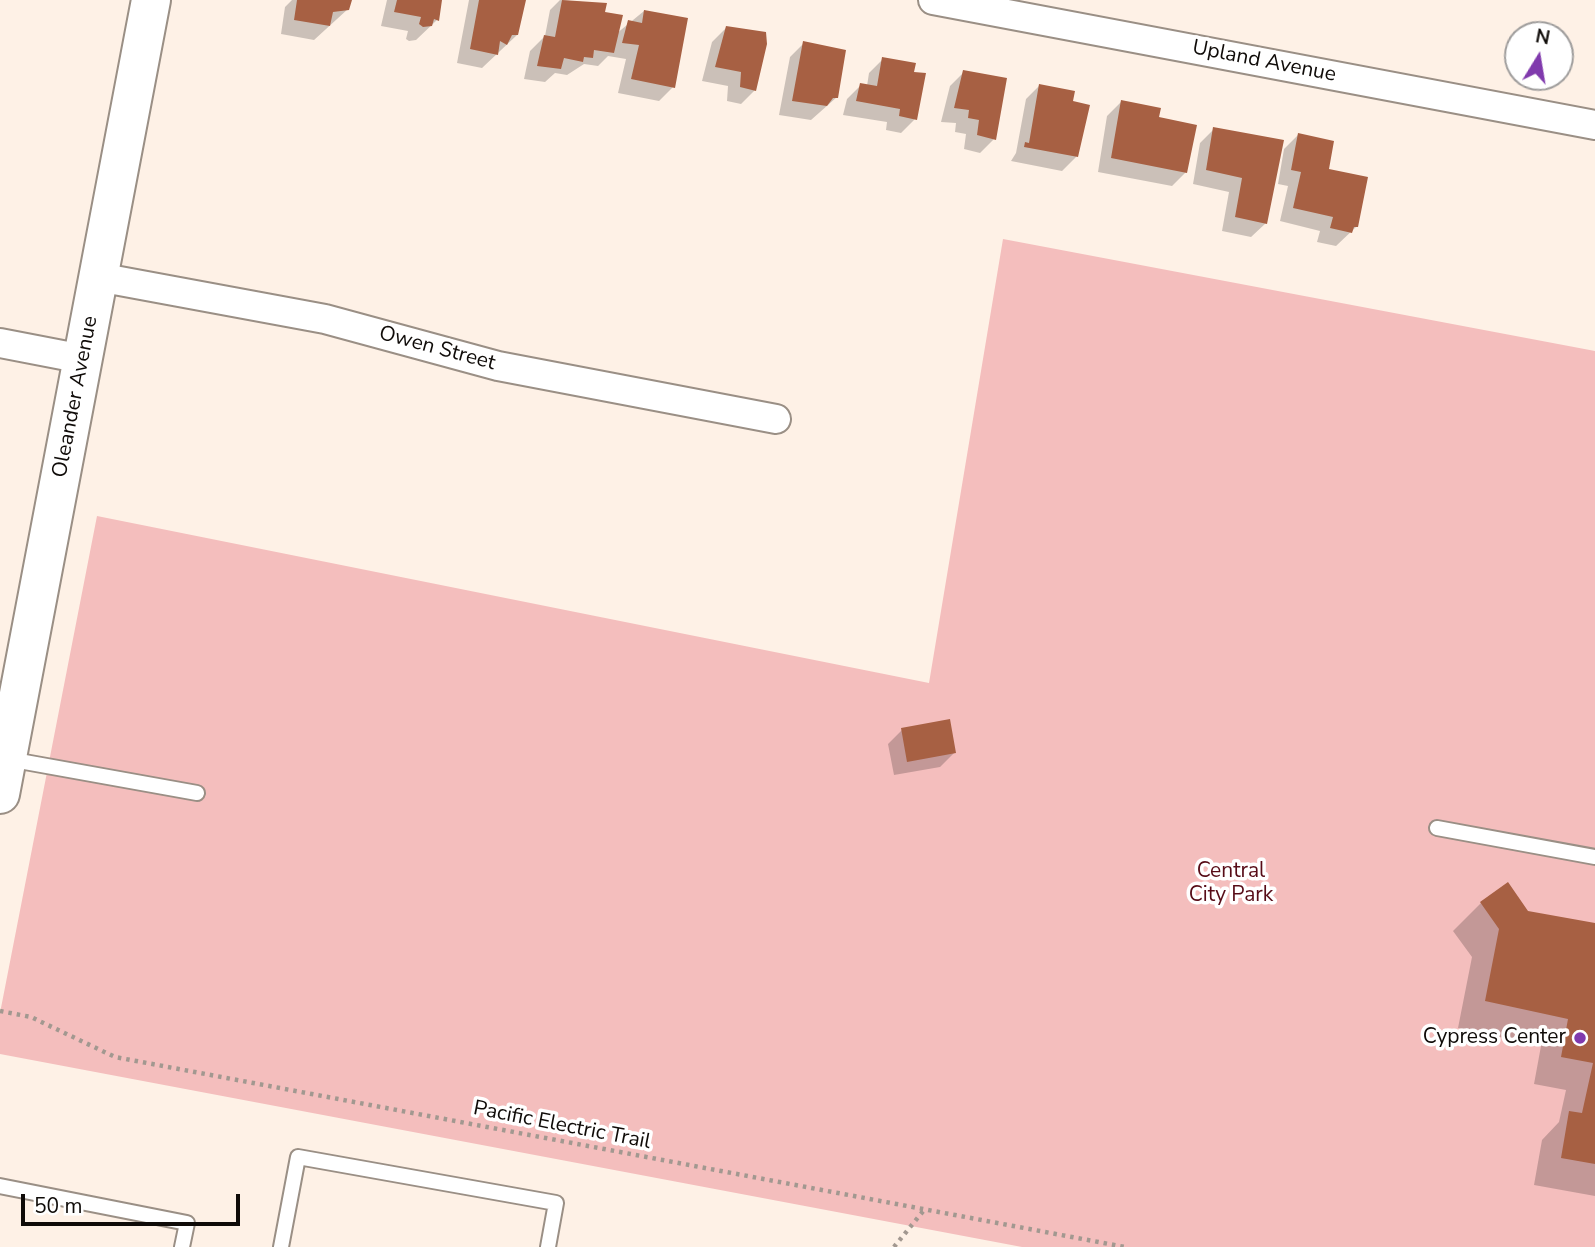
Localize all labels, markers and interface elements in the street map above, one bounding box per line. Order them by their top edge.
north arrow [1504,21,1574,91]
text: N [1533,23,1552,51]
street label: Upland Avenue [1190,36,1338,88]
street label: Oleander Avenue [48,314,104,480]
street label: Owen Street [376,321,498,377]
park label: Central City Park [1189,859,1273,909]
place label: Cypress Center [1423,1025,1566,1051]
marker: Cypress Center [1572,1030,1588,1046]
street label: Pacific Electric Trail [471,1096,653,1156]
scale bar [24,1180,243,1224]
text: 50 m [34,1192,83,1220]

